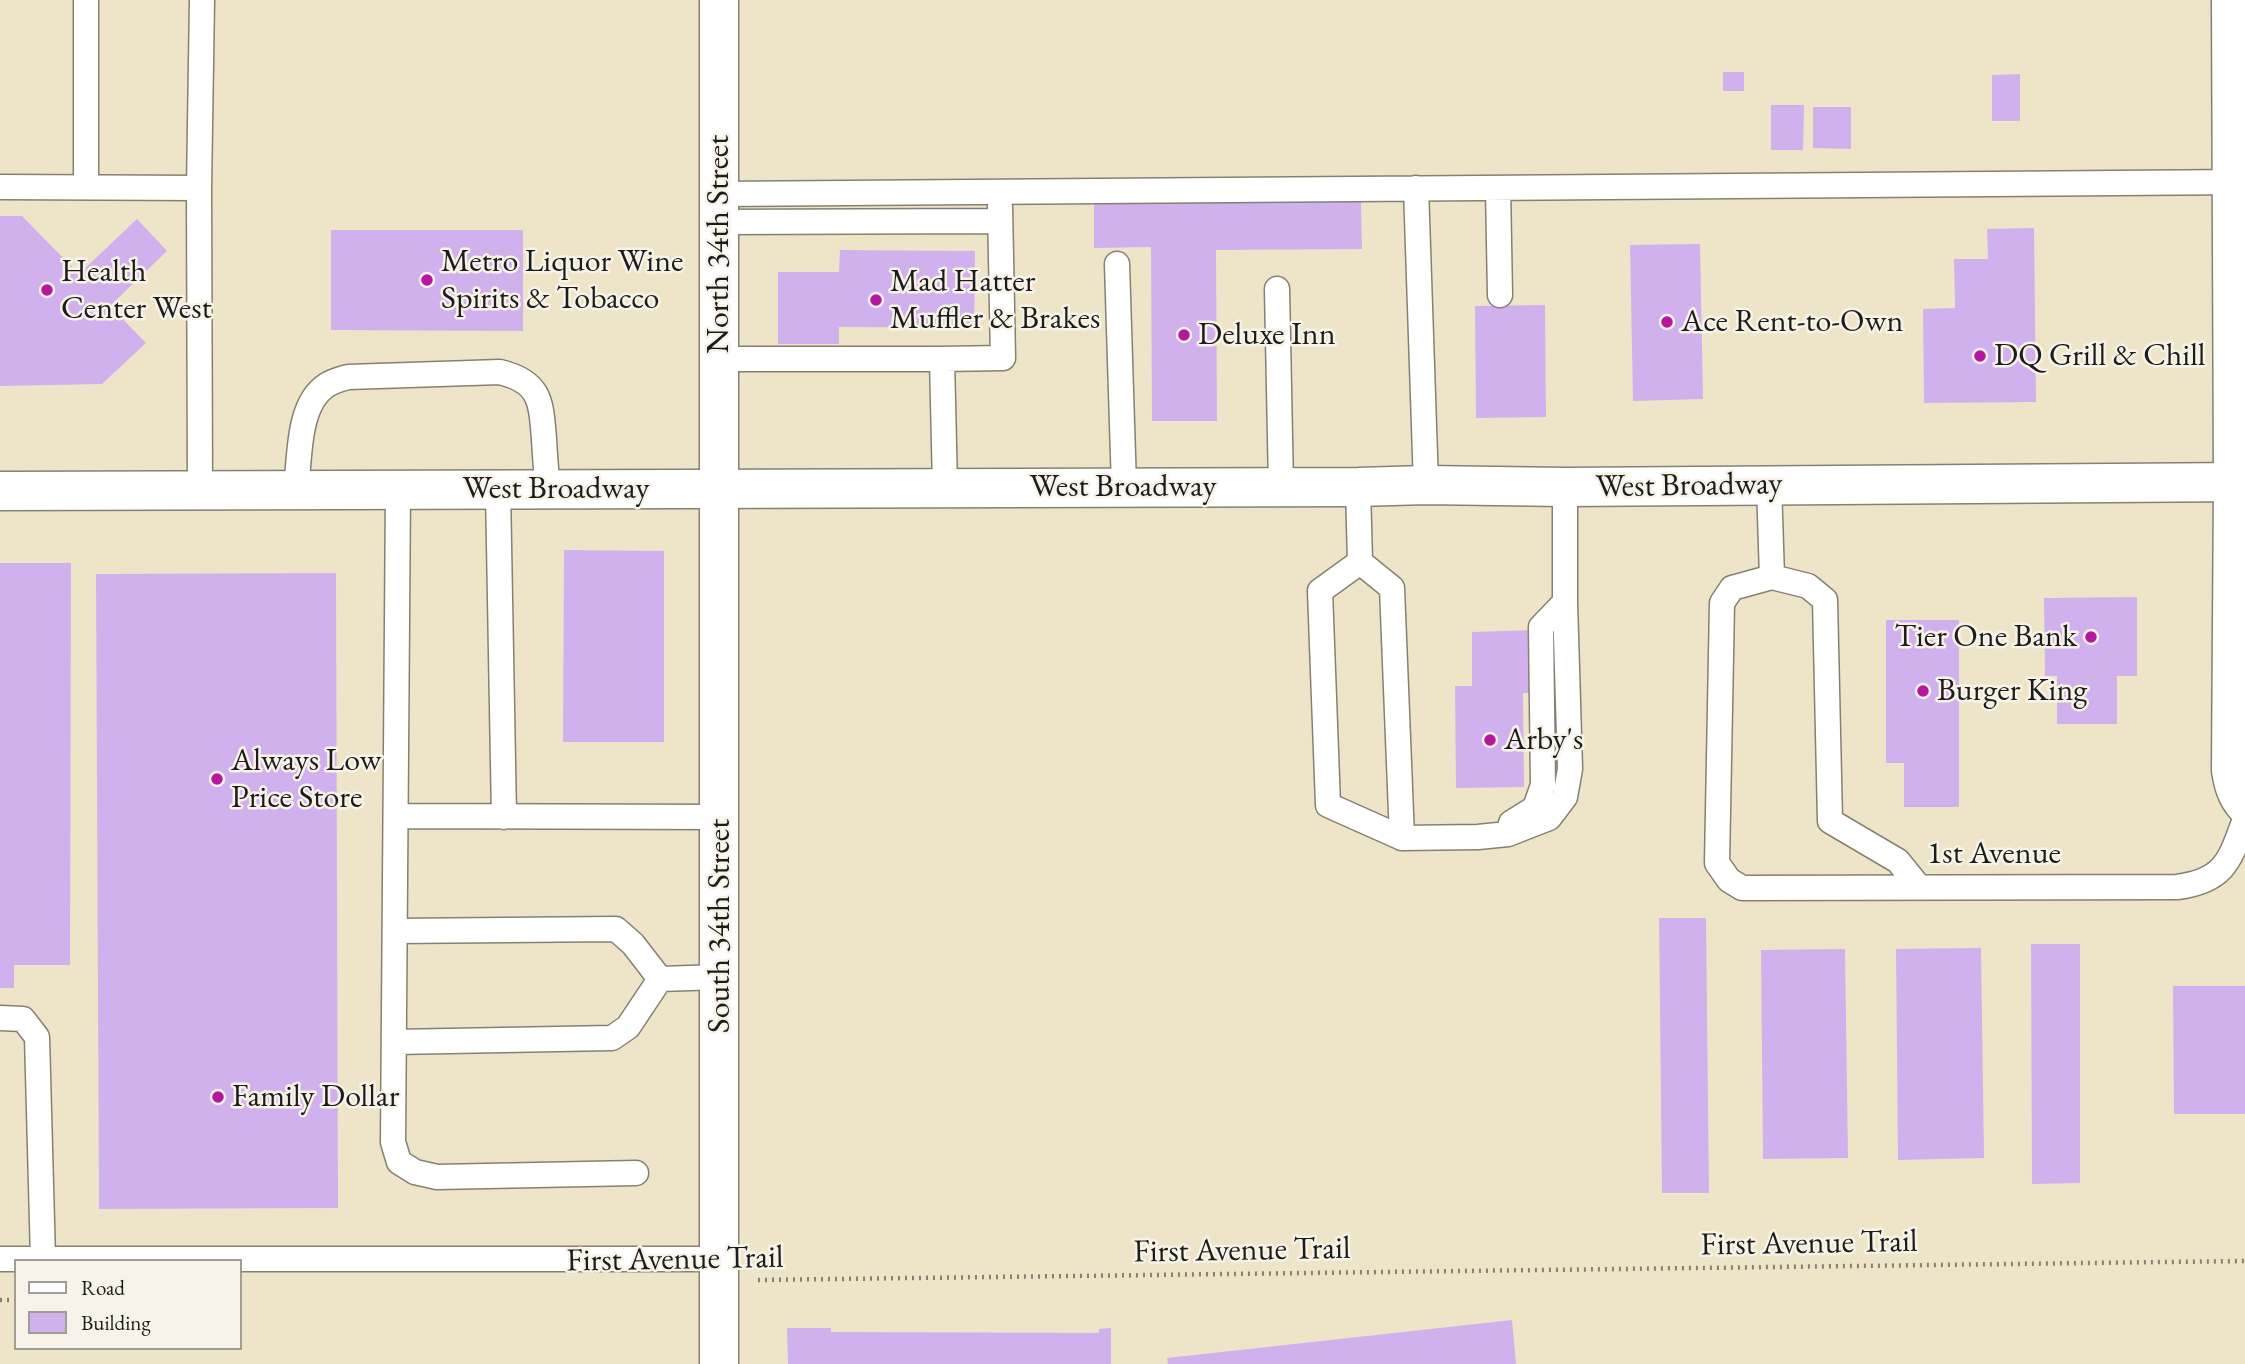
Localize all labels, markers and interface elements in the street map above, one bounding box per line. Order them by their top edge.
street label: North 34th Street [700,135,738,353]
place label: Metro Liquor Wine Spirits & Tobacco [441,243,684,318]
place label: Health Center West [61,253,212,328]
place label: Mad Hatter Muffler & Brakes [890,263,1100,338]
marker: Metro Liquor Wine Spirits & Tobacco [419,272,435,288]
marker: Health Center West [39,282,55,298]
marker: Mad Hatter Muffler & Brakes [868,292,884,308]
place label: Ace Rent-to-Own [1681,303,1903,341]
marker: Ace Rent-to-Own [1659,314,1675,330]
place label: Deluxe Inn [1198,316,1336,354]
marker: Deluxe Inn [1176,327,1192,343]
place label: DQ Grill & Chill [1994,337,2206,375]
marker: DQ Grill & Chill [1972,348,1988,364]
street label: West Broadway [1595,465,1783,507]
street label: West Broadway [1030,468,1216,506]
street label: West Broadway [463,470,649,508]
place label: Tier One Bank [1895,618,2077,656]
marker: Tier One Bank [2083,629,2099,645]
place label: Burger King [1937,672,2087,710]
marker: Burger King [1915,683,1931,699]
place label: Arby's [1504,721,1583,759]
marker: Arby's [1482,732,1498,748]
place label: Always Low Price Store [231,742,381,817]
marker: Always Low Price Store [209,771,225,787]
street label: South 34th Street [701,819,739,1033]
street label: 1st Avenue [1927,835,2061,873]
place label: Family Dollar [232,1078,399,1116]
marker: Family Dollar [210,1089,226,1105]
street label: First Avenue Trail [1700,1223,1918,1265]
street label: First Avenue Trail [1133,1230,1351,1272]
street label: First Avenue Trail [566,1239,784,1281]
legend [14,1259,242,1350]
text: Road [81,1274,125,1301]
text: Building [81,1309,151,1336]

